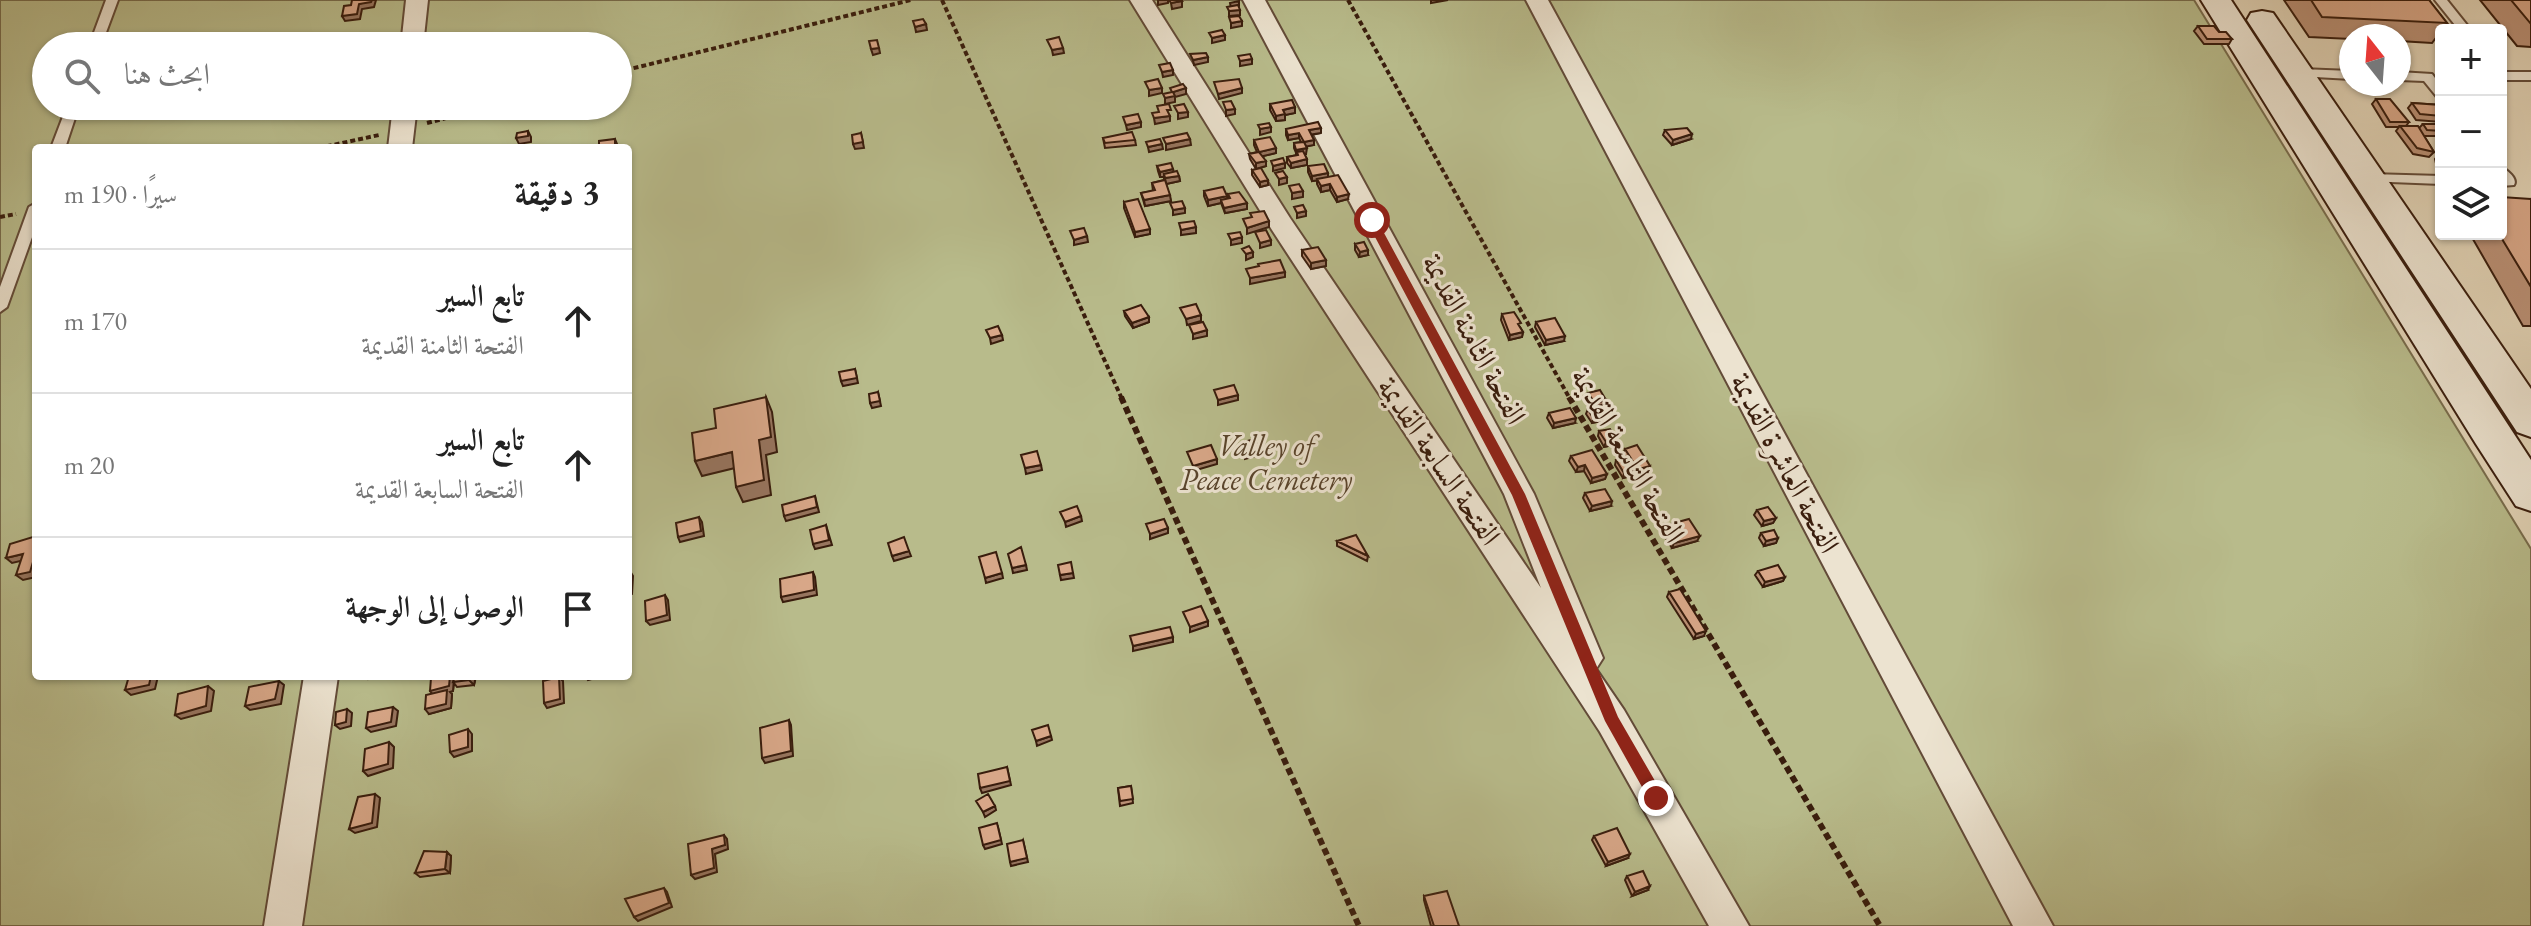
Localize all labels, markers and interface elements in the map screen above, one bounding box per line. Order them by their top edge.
north arrow [2339,24,2411,96]
map controls [2435,24,2507,240]
button: + [2435,24,2507,96]
search box [32,32,632,120]
icon: search [60,54,104,98]
text: ابحث هنا [124,54,210,93]
button: − [2435,96,2507,168]
button: layers [2435,168,2507,240]
text: 3 دقيقة [515,170,600,214]
text: سيرًا · 190 m [64,177,177,211]
route start [1354,202,1390,238]
street label: الفتحة الثامنة القديمة [1413,247,1536,431]
text: تابع السير [439,276,524,315]
icon: ahead [556,299,600,343]
text: 170 m [64,304,127,338]
text: الفتحة الثامنة القديمة [361,328,524,362]
street label: الفتحة التاسعة القديمة [1562,360,1695,550]
street label: الفتحة العاشرة القديمة [1721,366,1849,560]
street label: الفتحة السابعة القديمة [1369,369,1510,553]
text: تابع السير [439,420,524,459]
park label: Valley of Peace Cemetery [1180,426,1352,499]
icon: ahead [556,443,600,487]
text: 20 m [64,448,114,482]
text: الفتحة السابعة القديمة [355,472,524,506]
text: الوصول إلى الوجهة [345,587,524,626]
icon: arrive [556,587,600,631]
route end [1638,780,1674,816]

